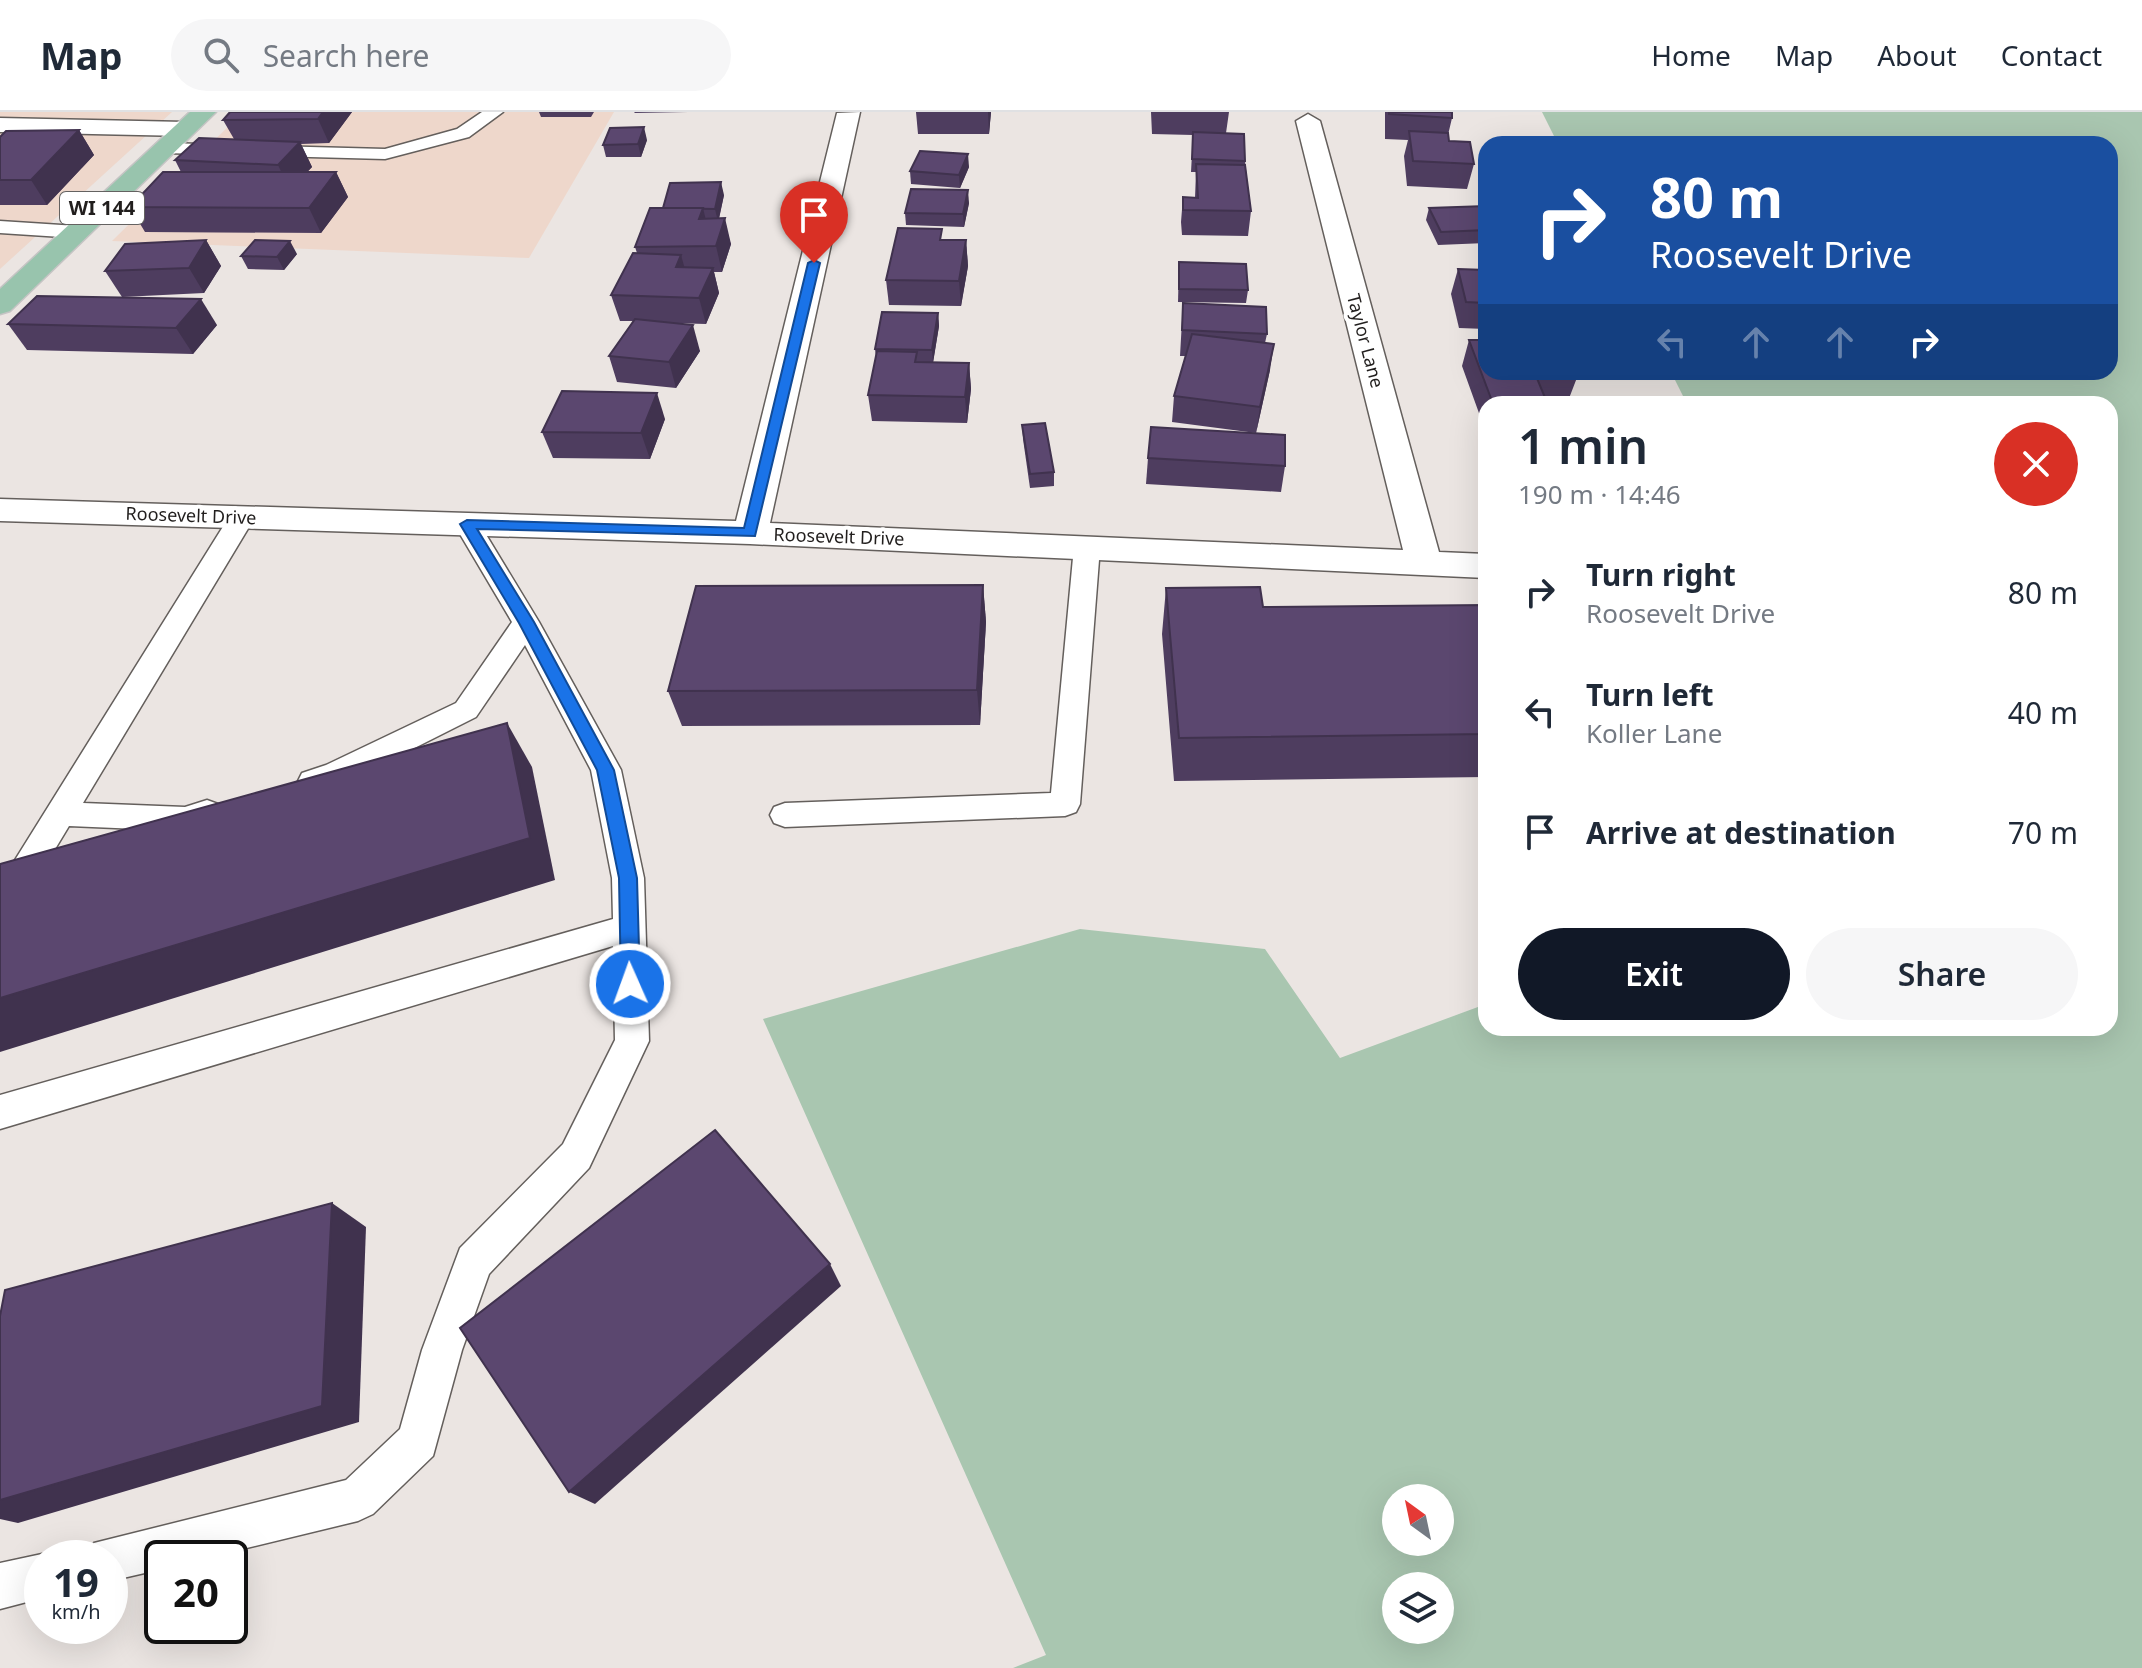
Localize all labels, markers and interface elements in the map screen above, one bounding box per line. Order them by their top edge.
search box [171,19,731,91]
text: Map [40,29,123,81]
icon: search [199,33,243,77]
text: Search here [263,35,430,76]
text: Home [1651,36,1731,74]
text: Map [1775,36,1833,74]
text: About [1877,36,1957,74]
text: Contact [2001,36,2102,74]
text: 80 m [1650,158,1783,234]
icon: right [1518,168,1622,272]
pin [780,181,848,263]
road number: WI 144 [60,192,144,224]
icon: arrive [792,193,836,237]
text: Roosevelt Drive [1650,230,1912,279]
street label: Taylor Lane [1342,291,1390,390]
icon: left [1650,320,1694,364]
icon: ahead [1734,320,1778,364]
icon: ahead [1818,320,1862,364]
icon: right [1902,320,1946,364]
text: 1 min [1518,413,1648,478]
button: close [1994,422,2078,506]
text: 190 m · 14:46 [1518,476,1681,512]
street label: Roosevelt Drive [125,501,257,529]
street label: Roosevelt Drive [773,522,905,550]
text: Turn right [1586,554,1736,595]
icon: right [1518,570,1562,614]
text: 80 m [2008,572,2078,613]
text: Roosevelt Drive [1586,595,1775,631]
text: Turn left [1586,674,1714,715]
icon: left [1518,690,1562,734]
text: 40 m [2008,692,2078,733]
text: Koller Lane [1586,715,1722,751]
icon: arrive [1518,810,1562,854]
text: Arrive at destination [1586,812,1896,853]
text: 70 m [2008,812,2078,853]
button: Exit [1518,928,1790,1020]
button: Share [1806,928,2078,1020]
position arrow [588,942,672,1026]
north arrow [1382,1484,1454,1556]
map controls [1382,1484,1454,1644]
speed limit sign: 20 [144,1540,248,1644]
text: 19 [53,1554,99,1609]
button: layers [1382,1572,1454,1644]
text: km/h [51,1598,101,1625]

